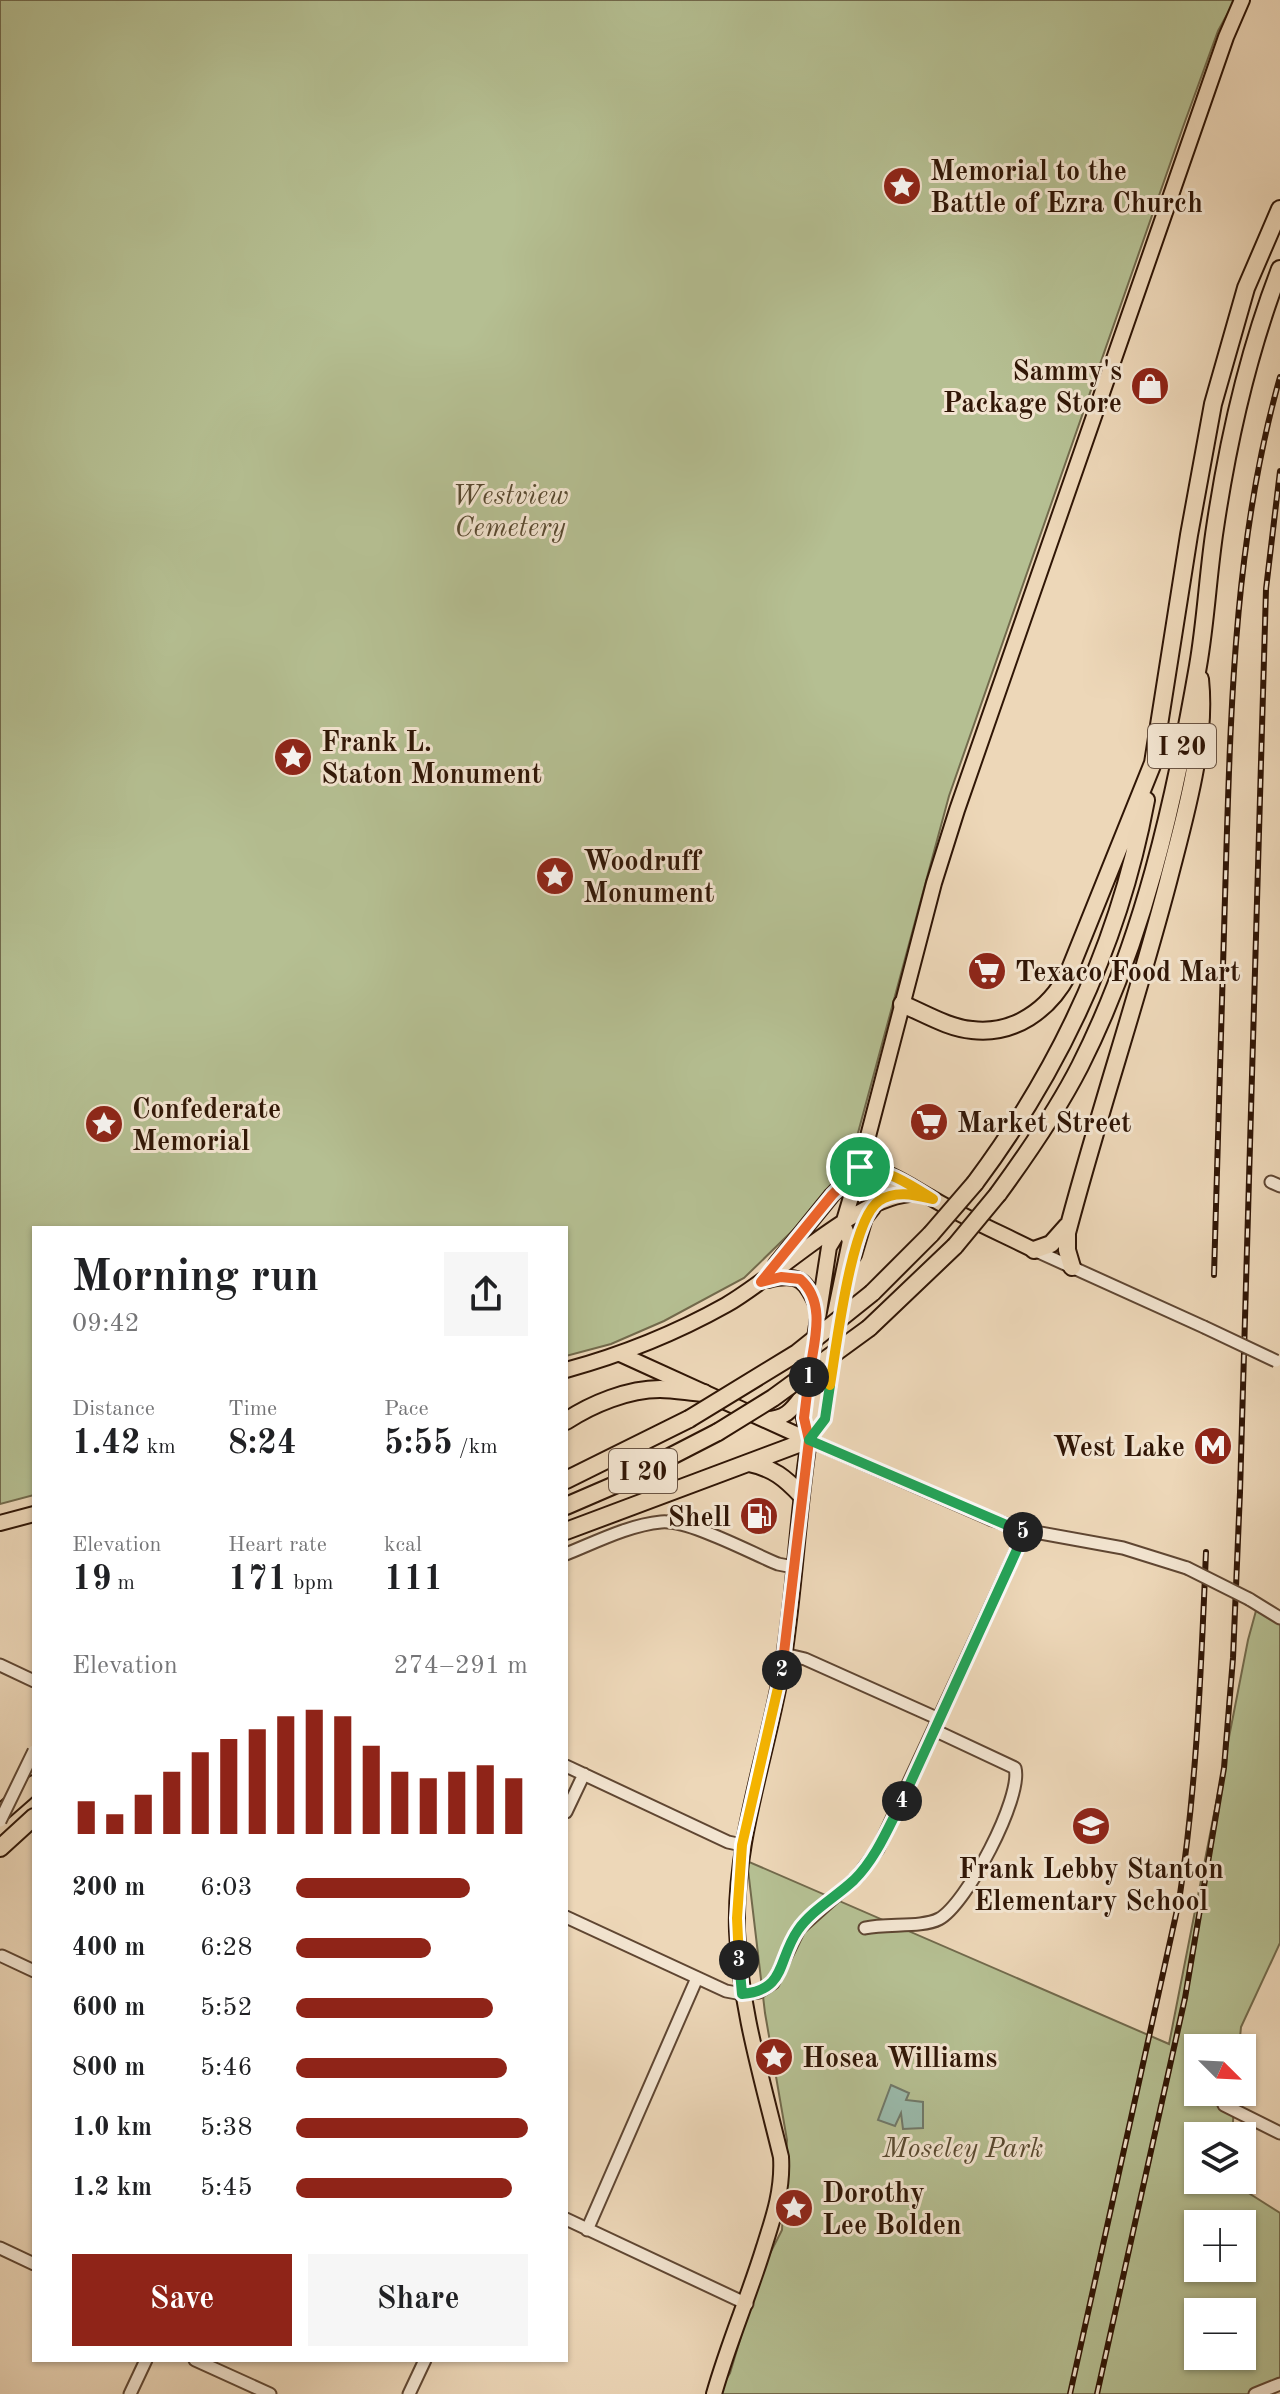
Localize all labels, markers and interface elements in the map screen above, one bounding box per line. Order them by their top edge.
place label: Memorial to the Battle of Ezra Church [930,159,1203,219]
place icon: Memorial to the Battle of Ezra Church [881,165,923,207]
place label: Sammy's Package Store [943,359,1122,419]
shop icon: Sammy's Package Store [1129,365,1171,407]
park label: Westview Cemetery [452,483,568,543]
road number: I 20 [1148,724,1216,768]
place label: Frank L. Staton Monument [321,730,542,790]
place icon: Frank L. Staton Monument [272,736,314,778]
place label: Woodruff Monument [583,849,714,909]
place icon: Woodruff Monument [534,855,576,897]
supermarket icon: Texaco Food Mart [966,950,1008,992]
place label: Texaco Food Mart [1015,960,1240,988]
place label: Confederate Memorial [132,1097,281,1157]
supermarket icon: Market Street [908,1101,950,1143]
place icon: Confederate Memorial [83,1103,125,1145]
place label: Market Street [957,1111,1132,1139]
pin [826,1133,894,1201]
icon: arrive [838,1145,882,1189]
button: share [444,1252,528,1336]
text: Morning run [72,1256,319,1300]
text: 09:42 [72,1311,140,1337]
pin: 1 [789,1357,829,1397]
text: 1 [803,1366,815,1388]
text: Distance [72,1398,155,1420]
text: Time [228,1398,277,1420]
text: Pace [384,1398,429,1420]
metro station icon: West Lake [1192,1425,1234,1467]
text: 1.42 [72,1427,141,1461]
text: 8:24 [228,1427,297,1461]
text: 5:55 [384,1427,453,1461]
place label: West Lake [1052,1435,1185,1463]
text: km [141,1436,176,1458]
text: /km [453,1436,498,1458]
road number: I 20 [609,1449,677,1493]
fuel station icon: Shell [738,1495,780,1537]
place label: Shell [667,1505,731,1533]
pin: 5 [1003,1512,1043,1552]
text: 5 [1017,1521,1029,1543]
text: Elevation [72,1534,162,1556]
text: Heart rate [228,1534,327,1556]
text: kcal [384,1534,422,1556]
text: 19 [72,1563,111,1597]
text: 171 [228,1563,287,1597]
text: 111 [384,1563,443,1597]
text: m [111,1572,135,1594]
text: bpm [287,1572,333,1594]
pin: 2 [762,1650,802,1690]
text: Elevation [72,1653,178,1679]
text: 274–291 m [393,1653,528,1679]
text: 2 [776,1659,788,1681]
pin: 4 [882,1781,922,1821]
text: 4 [896,1790,908,1812]
school or university icon: Frank Lebby Stanton Elementary School [1070,1805,1112,1847]
place label: Frank Lebby Stanton Elementary School [958,1857,1224,1917]
text: 200 m [72,1875,145,1901]
text: 6:03 [200,1875,253,1901]
text: 400 m [72,1935,145,1961]
text: 6:28 [200,1935,253,1961]
pin: 3 [719,1940,759,1980]
text: 3 [733,1949,745,1971]
text: 600 m [72,1995,145,2021]
text: 5:52 [200,1995,253,2021]
north arrow [1184,2034,1256,2106]
map controls [1184,2034,1256,2370]
place icon: Hosea Williams [753,2036,795,2078]
place label: Hosea Williams [802,2046,997,2074]
text: 800 m [72,2055,145,2081]
text: 5:46 [200,2055,253,2081]
text: 1.0 km [72,2115,152,2141]
text: 5:38 [200,2115,253,2141]
button: layers [1184,2122,1256,2194]
park label: Moseley Park [882,2136,1043,2164]
text: 1.2 km [72,2175,152,2201]
text: 5:45 [200,2175,253,2201]
place label: Dorothy Lee Bolden [822,2181,962,2241]
place icon: Dorothy Lee Bolden [773,2187,815,2229]
button: + [1184,2210,1256,2282]
button: Save [72,2254,292,2346]
button: Share [308,2254,528,2346]
button: − [1184,2298,1256,2370]

